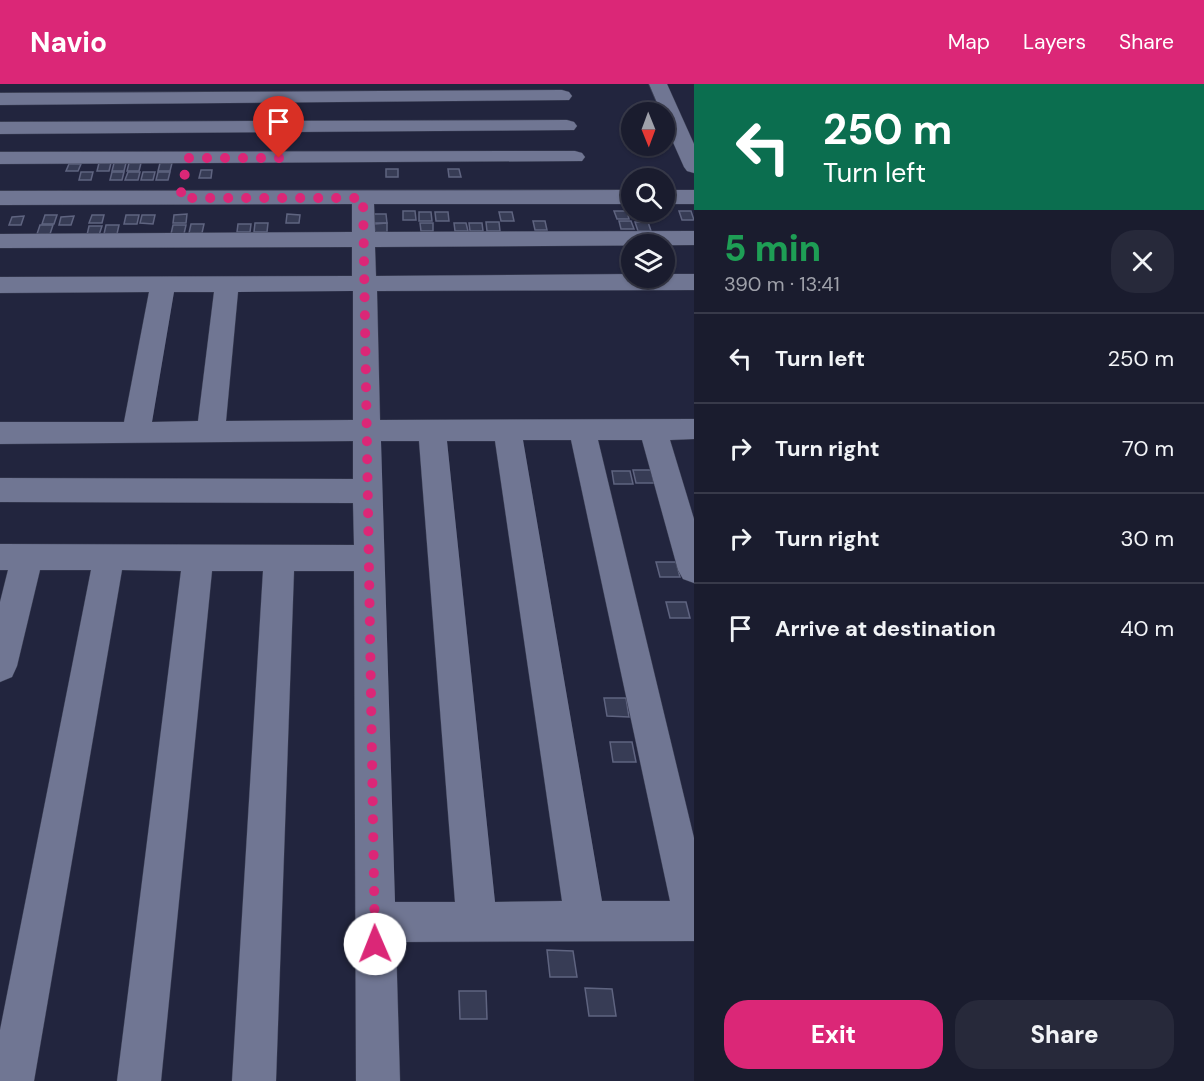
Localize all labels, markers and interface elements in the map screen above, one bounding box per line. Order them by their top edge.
text: Navio [30,24,107,61]
text: Map [948,28,990,56]
text: Layers [1023,28,1086,56]
text: Share [1119,28,1174,56]
pin [253,96,304,158]
north arrow [621,102,675,156]
map controls [621,102,675,288]
text: 250 m [823,102,952,157]
icon: arrive [262,105,295,138]
icon: left [724,108,802,186]
text: Turn left [823,155,926,190]
button: search [621,168,675,222]
text: 5 min [724,225,821,272]
button: close [1111,230,1174,293]
button: layers [621,234,675,288]
text: 390 m · 13:41 [724,271,840,297]
icon: left [724,342,757,375]
text: Turn left [775,344,865,373]
text: 250 m [1107,344,1174,373]
icon: right [724,432,757,465]
text: Turn right [775,434,880,463]
text: 70 m [1122,434,1174,463]
icon: right [724,522,757,555]
text: Turn right [775,524,880,553]
text: 30 m [1120,524,1174,553]
icon: arrive [724,612,757,645]
text: Arrive at destination [775,614,996,643]
text: 40 m [1120,614,1174,643]
position arrow [343,912,407,976]
button: Exit [724,1000,943,1069]
button: Share [955,1000,1174,1069]

